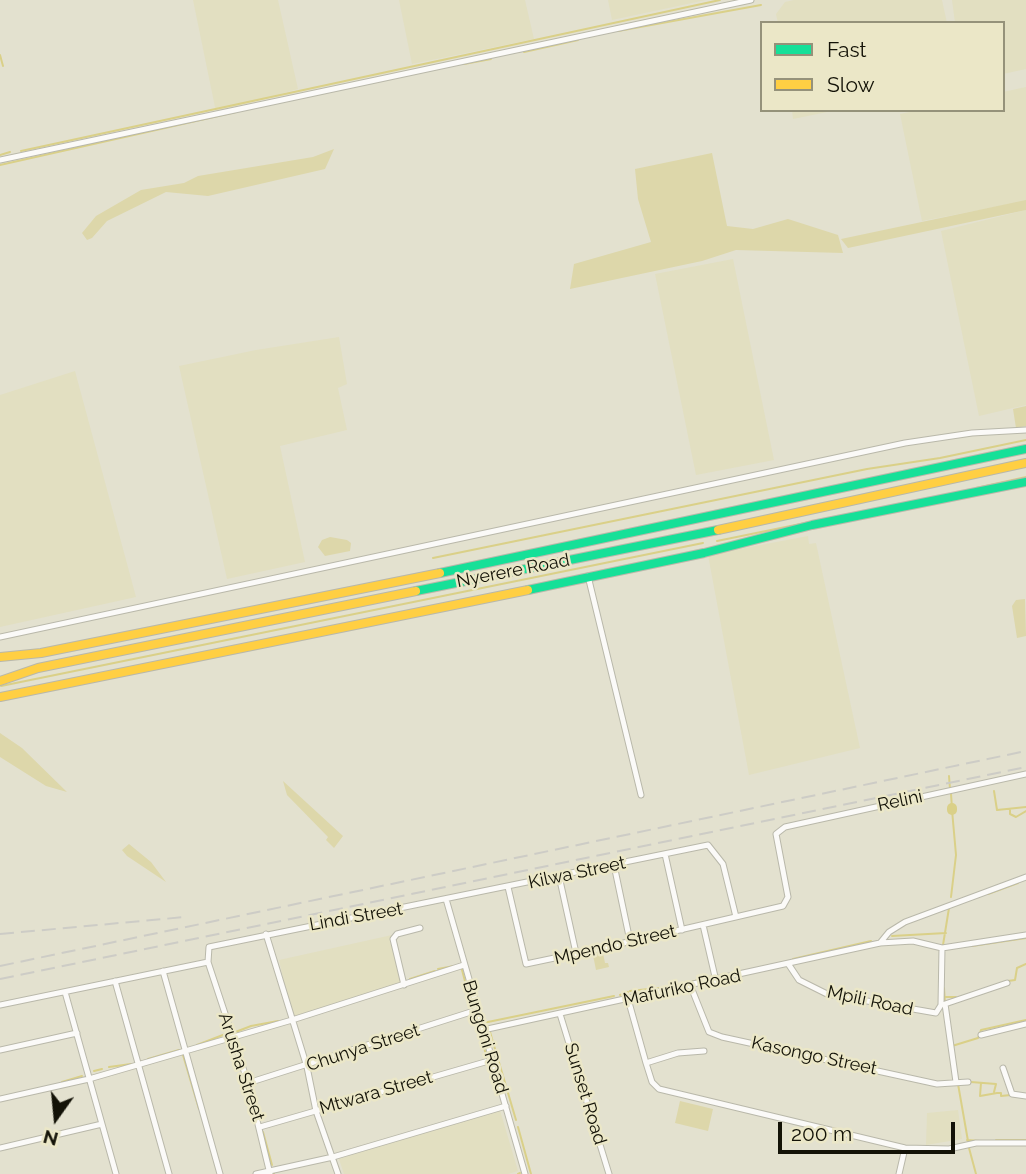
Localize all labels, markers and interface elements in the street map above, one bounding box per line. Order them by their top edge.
legend [760,21,1005,112]
text: Fast [827,37,867,62]
text: Slow [827,72,875,97]
street label: Nyerere Road [455,549,571,593]
street label: Relini [876,786,924,816]
street label: Kilwa Street [526,852,628,894]
street label: Lindi Street [308,898,404,936]
street label: Mpendo Street [552,920,678,970]
street label: Mafuriko Road [621,965,743,1011]
street label: Bungoni Road [458,978,512,1096]
street label: Mpili Road [825,981,915,1021]
street label: Arusha Street [213,1010,269,1124]
street label: Chunya Street [304,1020,422,1076]
street label: Kasongo Street [749,1032,879,1080]
street label: Sunset Road [559,1041,611,1147]
street label: Mtwara Street [317,1067,435,1119]
north arrow [21,1083,91,1153]
scale bar [781,1108,958,1152]
text: 200 m [791,1121,852,1146]
text: N [41,1126,60,1151]

